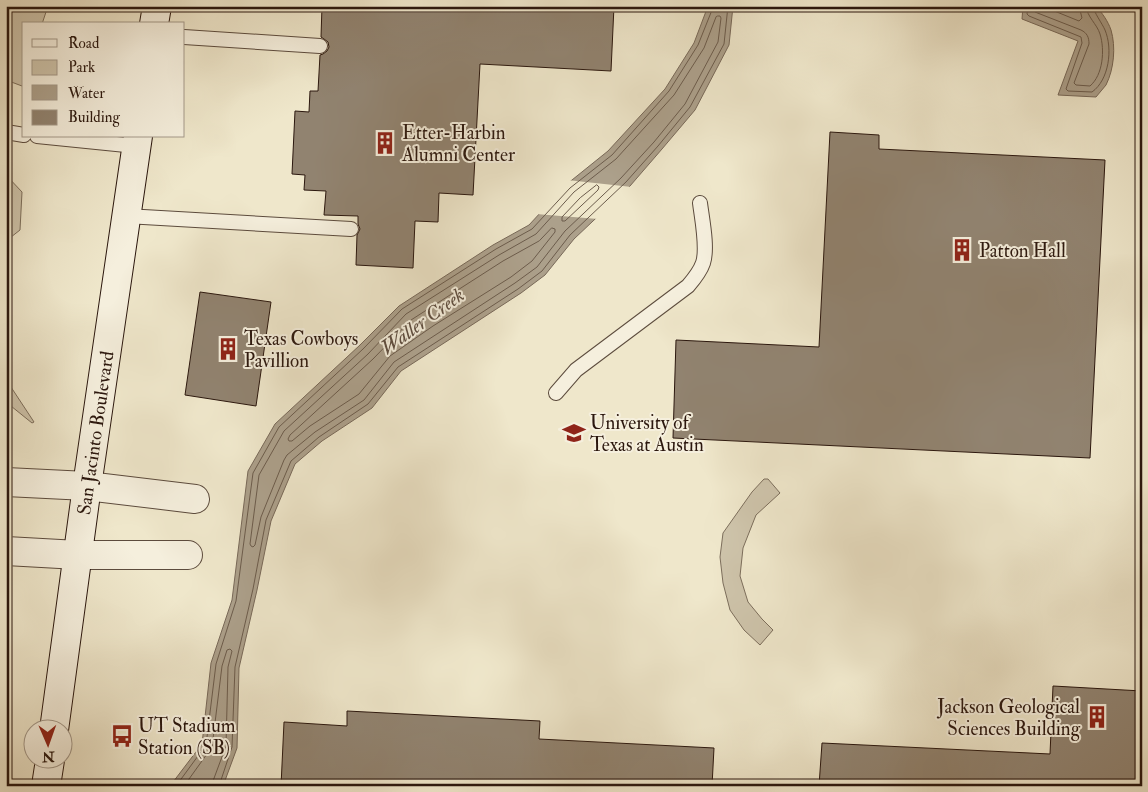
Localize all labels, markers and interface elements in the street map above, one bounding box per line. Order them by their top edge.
legend [22,22,185,138]
text: Road [68,34,100,53]
text: Park [68,58,95,77]
text: Water [67,84,105,103]
text: Building [68,108,120,127]
place label: Etter-Harbin Alumni Center [401,121,515,167]
building icon: Etter-Harbin Alumni Center [372,130,398,156]
building icon: Patton Hall [949,237,975,263]
place label: Patton Hall [979,239,1066,263]
water label: Waller Creek [375,283,469,360]
place label: Texas Cowboys Pavillion [244,327,358,373]
building icon: Texas Cowboys Pavillion [215,336,241,362]
street label: San Jacinto Boulevard [72,349,120,516]
place label: University of Texas at Austin [590,411,704,457]
school or university icon: University of Texas at Austin [561,420,587,446]
place label: Jackson Geological Sciences Building [936,695,1081,741]
building icon: Jackson Geological Sciences Building [1084,704,1110,730]
place label: UT Stadium Station (SB) [138,714,236,760]
north arrow [22,720,72,770]
bus stop icon: UT Stadium Station (SB) [109,723,135,749]
text: N [41,748,56,765]

